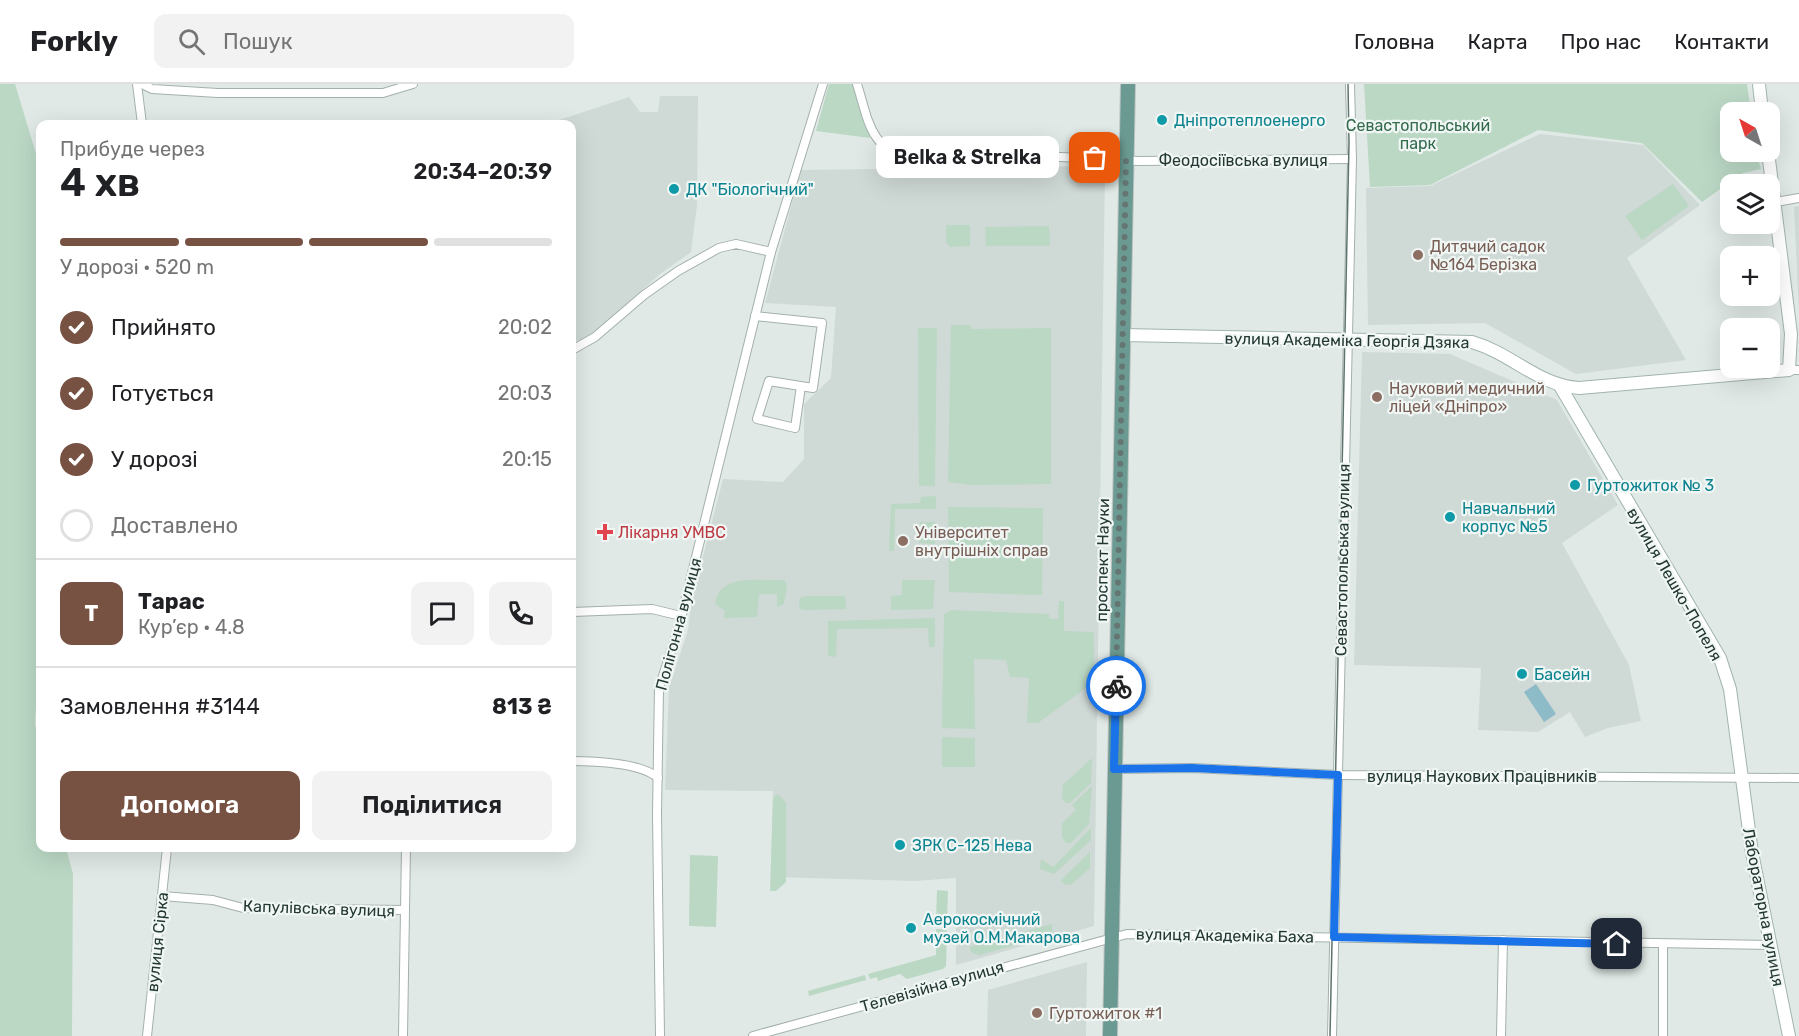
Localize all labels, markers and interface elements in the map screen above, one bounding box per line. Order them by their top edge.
search box [154,14,574,68]
text: Forkly [30,25,118,58]
icon: search [175,25,208,58]
text: Пошук [223,28,292,55]
text: Головна [1354,29,1435,54]
text: Карта [1468,29,1528,54]
text: Про нас [1561,29,1641,54]
text: Контакти [1674,29,1769,54]
north arrow [1720,102,1780,162]
map controls [1720,102,1780,378]
place label: Дніпротеплоенерго [1174,111,1325,130]
marker: Дніпротеплоенерго [1155,113,1169,127]
park label: Севастопольський парк [1346,116,1490,153]
pin [1069,132,1120,183]
text: Прибуде через [60,137,205,161]
callout: Belka & Strelka [876,137,1059,179]
icon: bag [1078,141,1111,174]
text: Belka & Strelka [894,145,1041,169]
street label: Феодосіївська вулиця [1158,151,1328,170]
text: 20:34–20:39 [414,158,552,185]
text: 4 хв [60,160,140,206]
button: layers [1720,174,1780,234]
place label: ДК "Біологічний" [686,180,814,199]
marker: ДК "Біологічний" [667,182,681,196]
place label: Дитячий садок №164 Берізка [1430,237,1546,274]
button: + [1720,246,1780,306]
marker: Дитячий садок №164 Берізка [1411,248,1425,262]
text: У дорозі · 520 m [60,255,214,279]
icon: check [60,311,93,344]
text: Прийнято [111,314,216,341]
text: 20:02 [498,315,552,339]
button: − [1720,318,1780,378]
street label: вулиця Академіка Георгія Дзяка [1224,329,1469,352]
icon: check [60,377,93,410]
place label: Науковий медичний ліцей «Дніпро» [1389,379,1545,416]
text: Готується [111,380,214,407]
text: 20:03 [498,381,552,405]
marker: Науковий медичний ліцей «Дніпро» [1370,390,1384,404]
icon: check [60,443,93,476]
text: У дорозі [111,446,198,473]
text: 20:15 [502,447,552,471]
street label: Севастопольська вулиця [1331,464,1354,656]
place label: Гуртожиток № 3 [1587,476,1714,495]
marker: Гуртожиток № 3 [1568,478,1582,492]
street label: проспект Науки [1092,498,1113,622]
place label: Навчальний корпус №5 [1462,499,1555,536]
street label: вулиця Лешко-Попеля [1623,504,1726,664]
marker: Навчальний корпус №5 [1443,510,1457,524]
text: Доставлено [111,512,238,539]
marker: Лікарня УМВС [596,523,614,541]
place label: Лікарня УМВС [618,523,726,542]
place label: Університет внутрішніх справ [915,523,1049,560]
marker: Університет внутрішніх справ [896,534,910,548]
street label: Полігонна вулиця [652,556,705,693]
button: chat [411,582,474,645]
button: phone [489,582,552,645]
text: Тарас [138,588,205,615]
text: Т [85,600,98,627]
text: Кур’єр · 4.8 [138,615,245,639]
courier [1086,656,1146,716]
place label: Басейн [1534,665,1590,684]
marker: Басейн [1515,667,1529,681]
icon: bike [1100,670,1133,703]
text: Замовлення #3144 [60,693,260,720]
text: 813 ₴ [492,693,552,720]
street label: вулиця Наукових Працівників [1367,767,1597,786]
button: Допомога [60,771,300,840]
button: Поділитися [312,771,552,840]
street label: Лабораторна вулиця [1739,826,1788,988]
place label: ЗРК С-125 Нева [912,836,1032,855]
marker: ЗРК С-125 Нева [893,838,907,852]
street label: вулиця Сірка [143,891,172,993]
street label: Капулівська вулиця [243,896,395,921]
place label: Аерокосмічний музей О.М.Макарова [923,910,1080,947]
pin [1591,918,1642,969]
marker: Аерокосмічний музей О.М.Макарова [904,921,918,935]
street label: вулиця Академіка Баха [1136,924,1314,947]
icon: home [1600,927,1633,960]
street label: Телевізійна вулиця [858,957,1006,1016]
place label: Гуртожиток #1 [1049,1004,1162,1023]
marker: Гуртожиток #1 [1030,1006,1044,1020]

